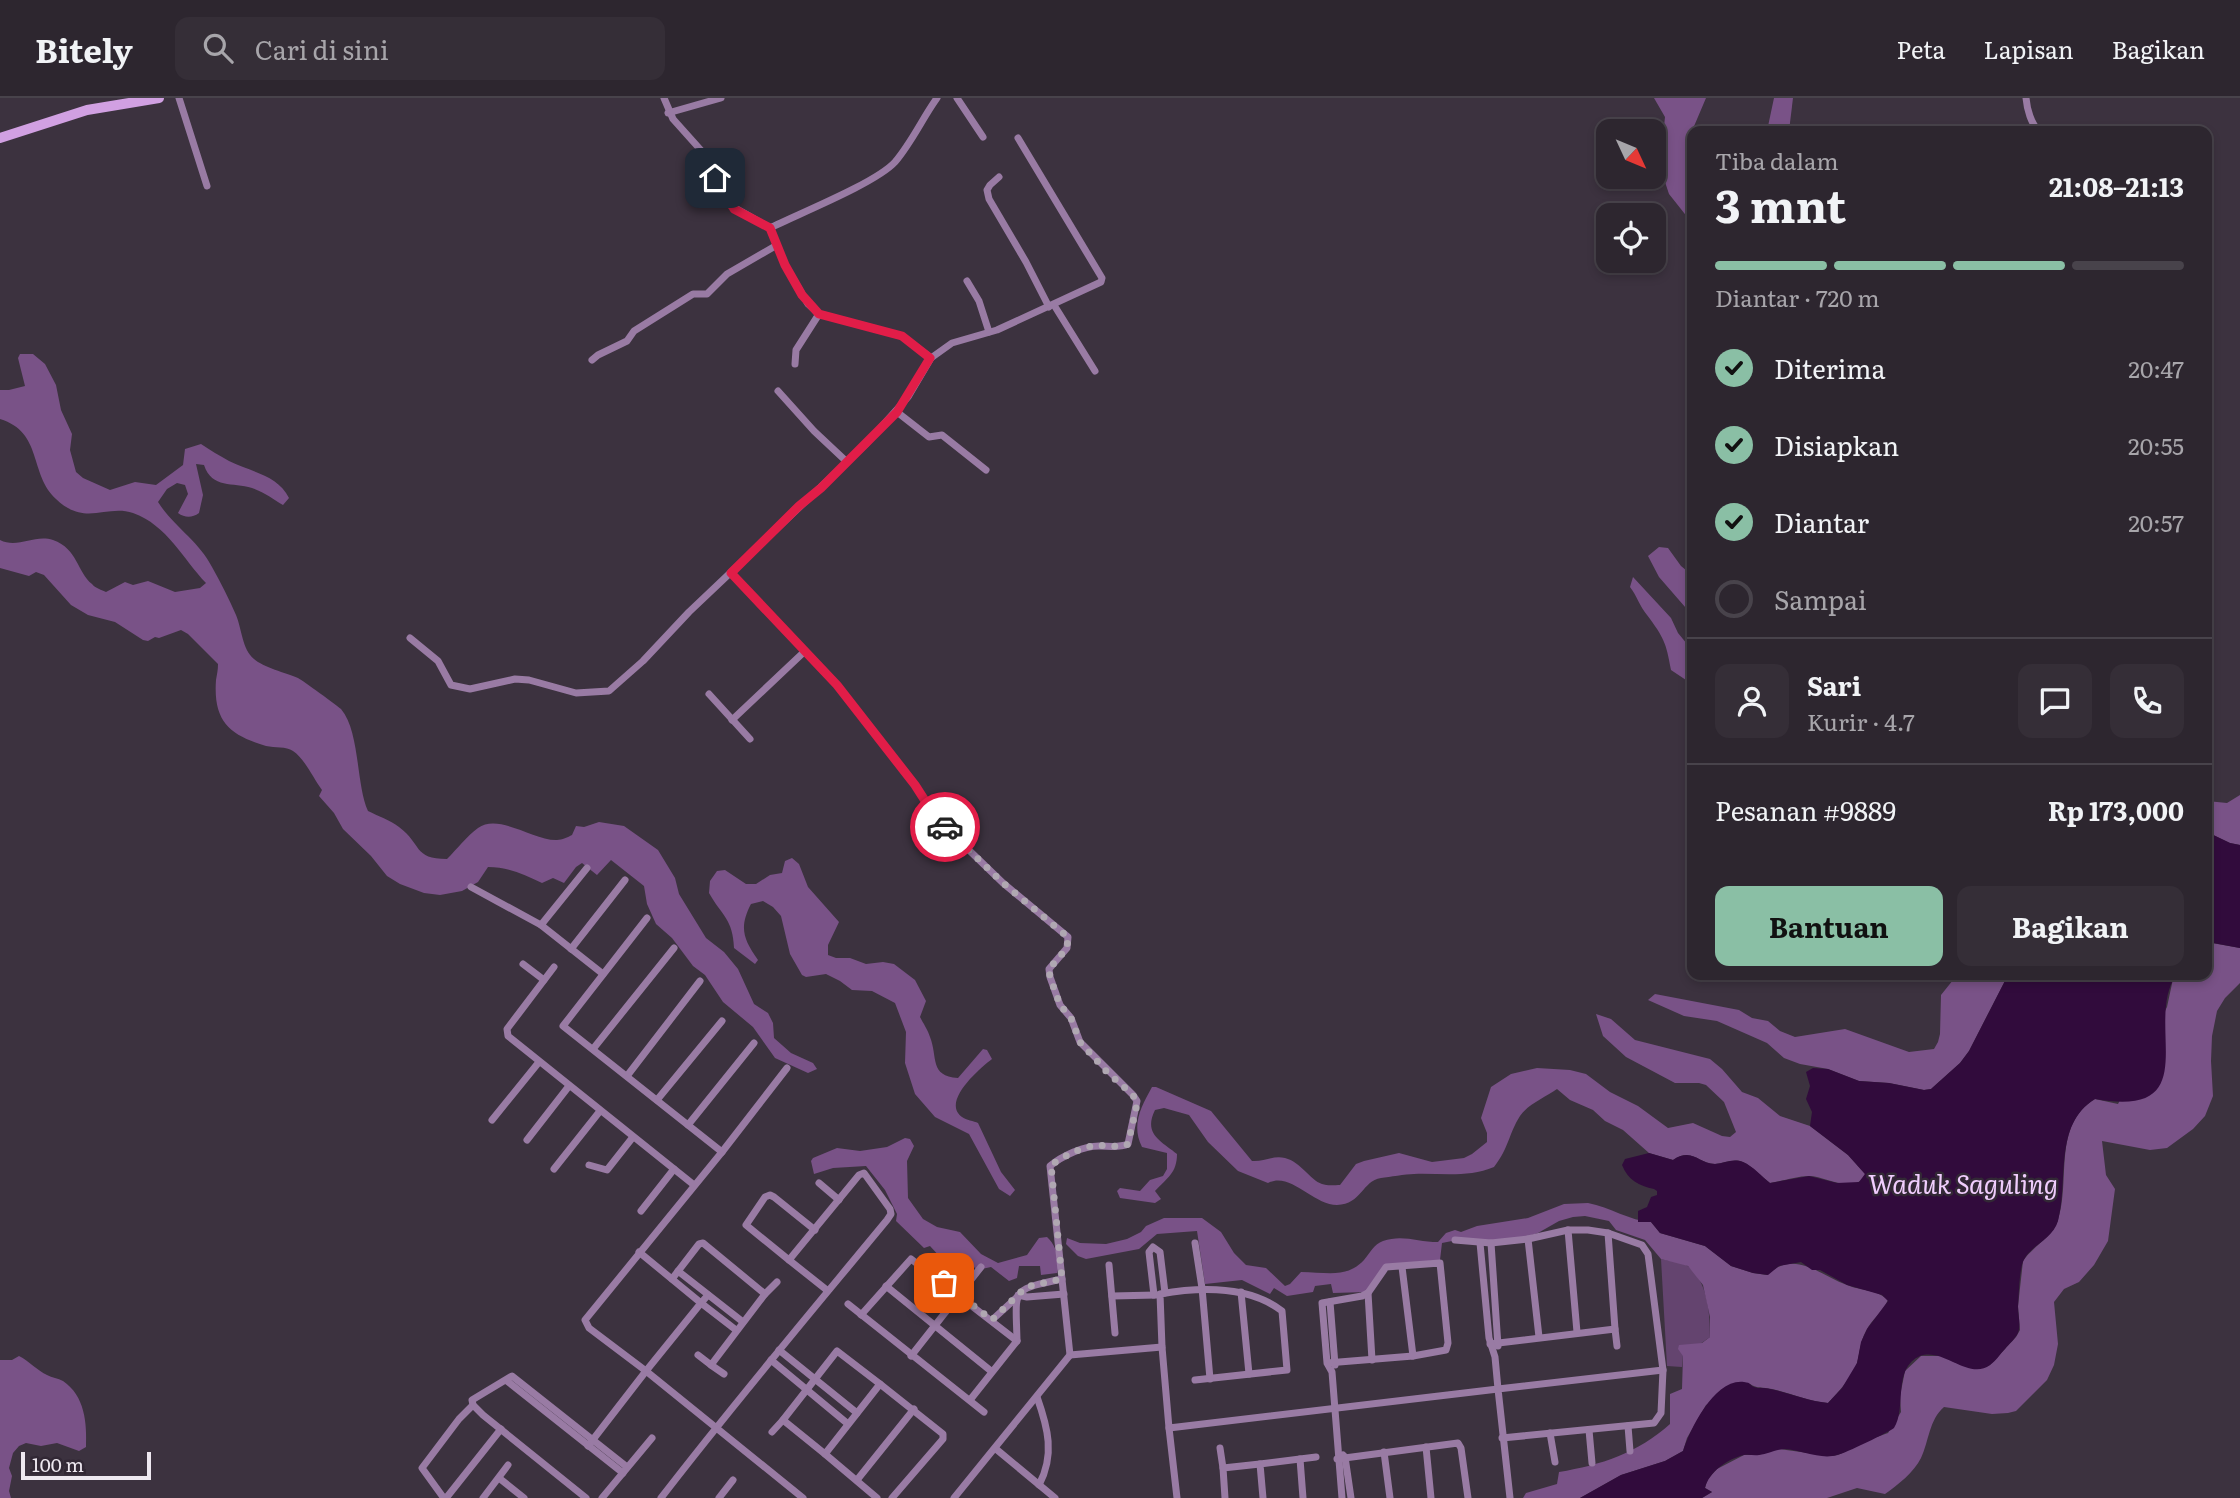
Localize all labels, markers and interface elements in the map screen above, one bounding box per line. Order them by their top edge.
search box [175,17,665,80]
text: Bitely [35,24,133,73]
icon: search [199,29,237,67]
text: Cari di sini [255,29,389,68]
text: Peta [1896,31,1945,66]
text: Lapisan [1983,31,2074,66]
text: Bagikan [2112,31,2205,66]
north arrow [1596,119,1666,189]
map controls [1596,119,1666,273]
text: Tiba dalam [1715,143,1839,177]
pin [685,148,745,208]
icon: home [696,159,734,197]
text: 21:08–21:13 [2049,166,2184,205]
text: 3 mnt [1715,169,1846,237]
button: locate [1596,203,1666,273]
text: Diantar · 720 m [1715,280,1879,314]
text: Diterima [1774,348,1886,387]
icon: check [1715,349,1753,387]
text: 20:47 [2128,351,2184,385]
text: Disiapkan [1774,425,1899,464]
icon: check [1715,426,1753,464]
text: 20:55 [2128,428,2184,462]
text: Diantar [1774,502,1869,541]
icon: check [1715,503,1753,541]
text: 20:57 [2128,505,2184,539]
text: Sampai [1774,579,1867,618]
button: person [1715,664,1789,738]
button: chat [2018,664,2092,738]
button: phone [2110,664,2184,738]
text: Sari [1807,665,1861,704]
text: Kurir · 4.7 [1807,704,1915,738]
text: Pesanan #9889 [1715,790,1896,829]
text: Rp 173,000 [2048,790,2184,829]
courier [910,792,980,862]
icon: car [926,808,964,846]
button: Bantuan [1715,886,1943,966]
button: Bagikan [1957,886,2184,966]
water label: Waduk Saguling [1868,1163,2058,1202]
pin [914,1253,974,1313]
icon: bag [925,1264,963,1302]
scale bar [21,1449,150,1481]
text: 100 m [32,1450,84,1478]

